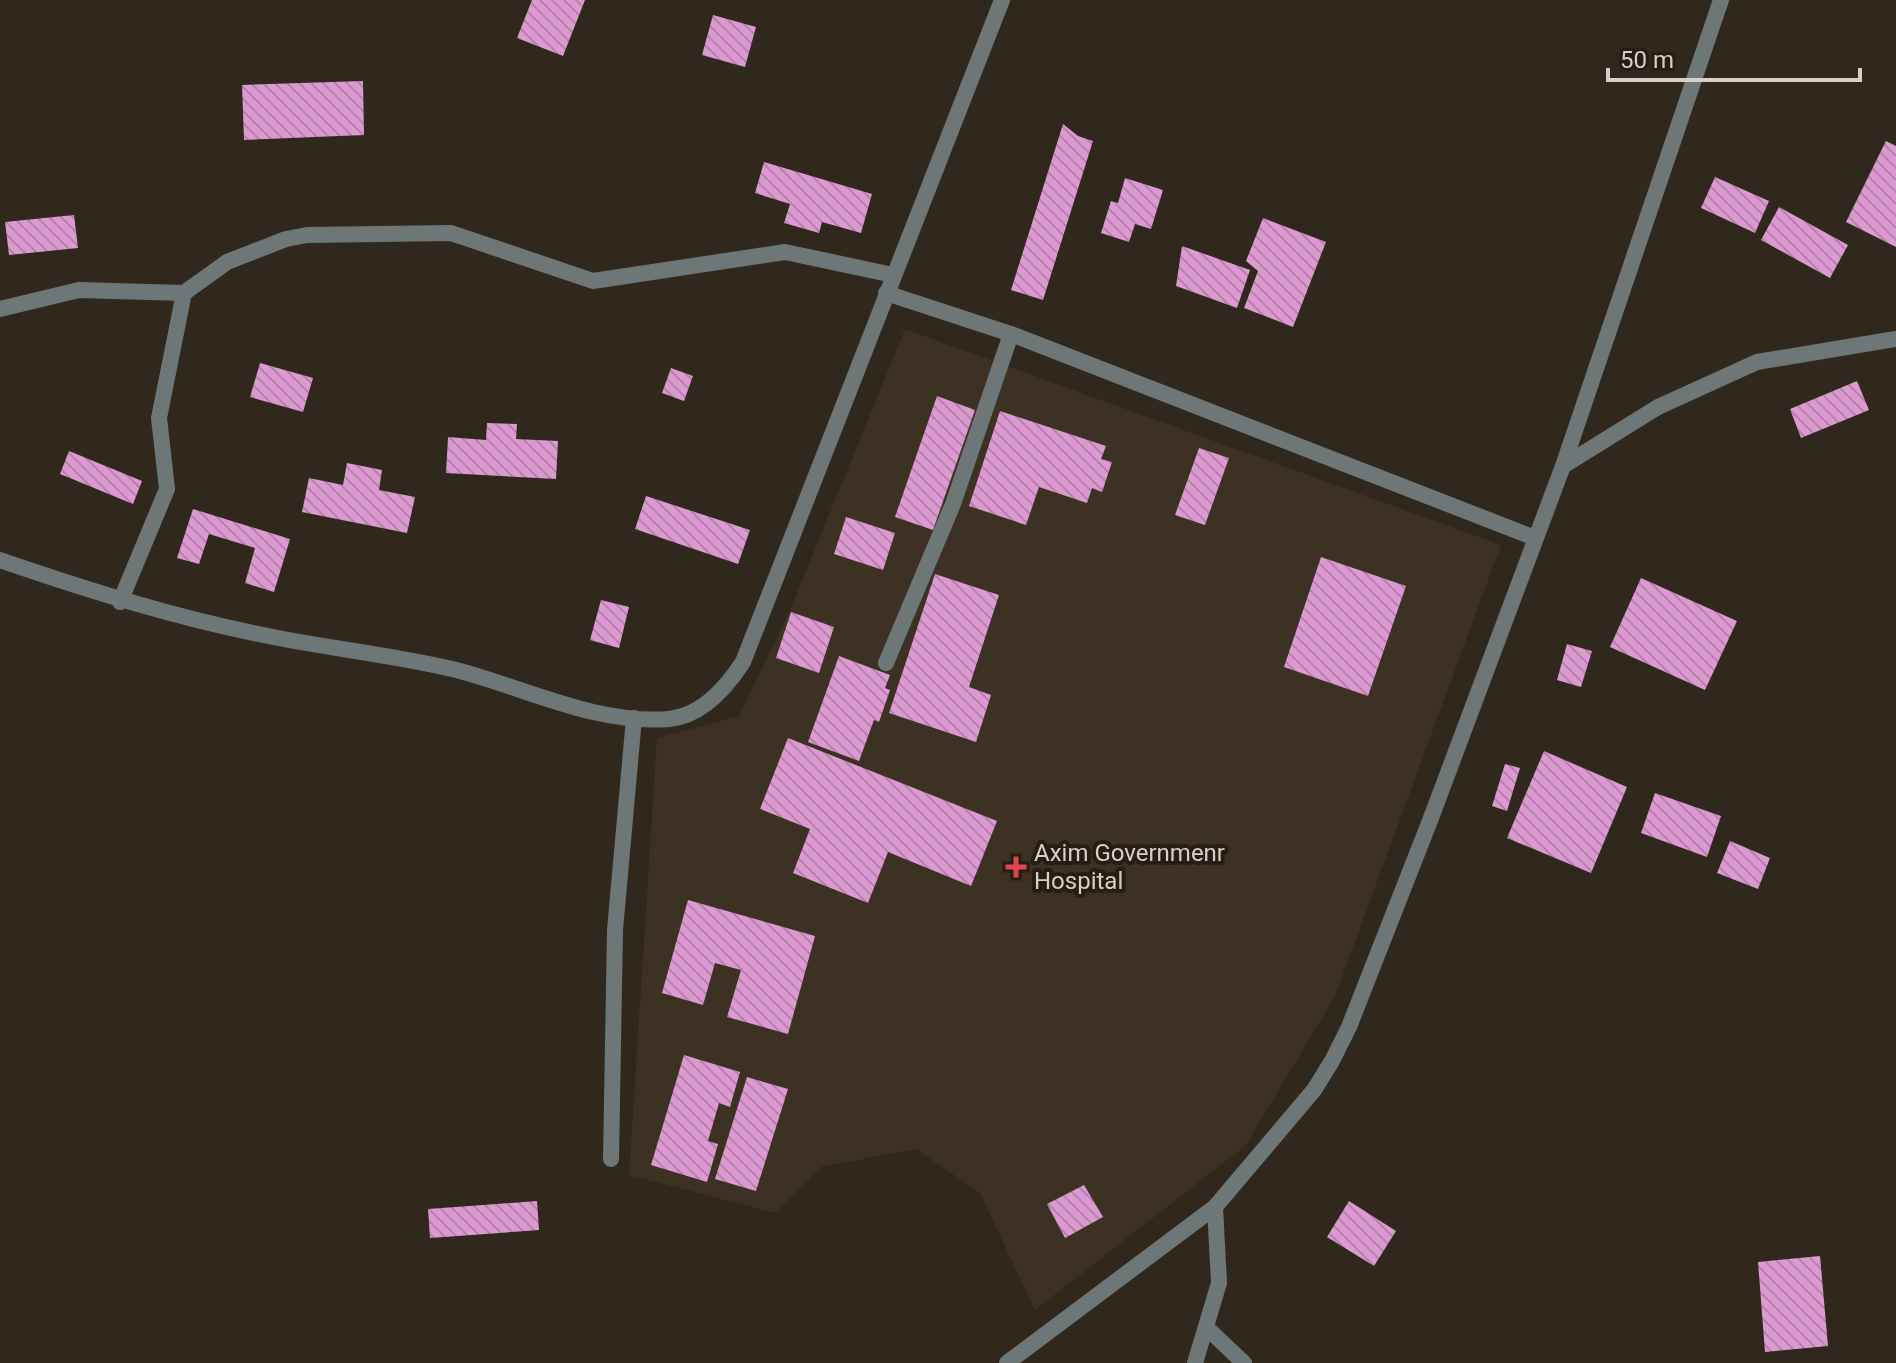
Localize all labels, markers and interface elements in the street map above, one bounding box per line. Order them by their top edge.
scale bar [1608,32,1860,82]
text: 50 m [1620,46,1674,74]
place label: Axim Governmenr Hospital [1034,839,1225,895]
marker: Axim Governmenr Hospital [1005,856,1027,878]

